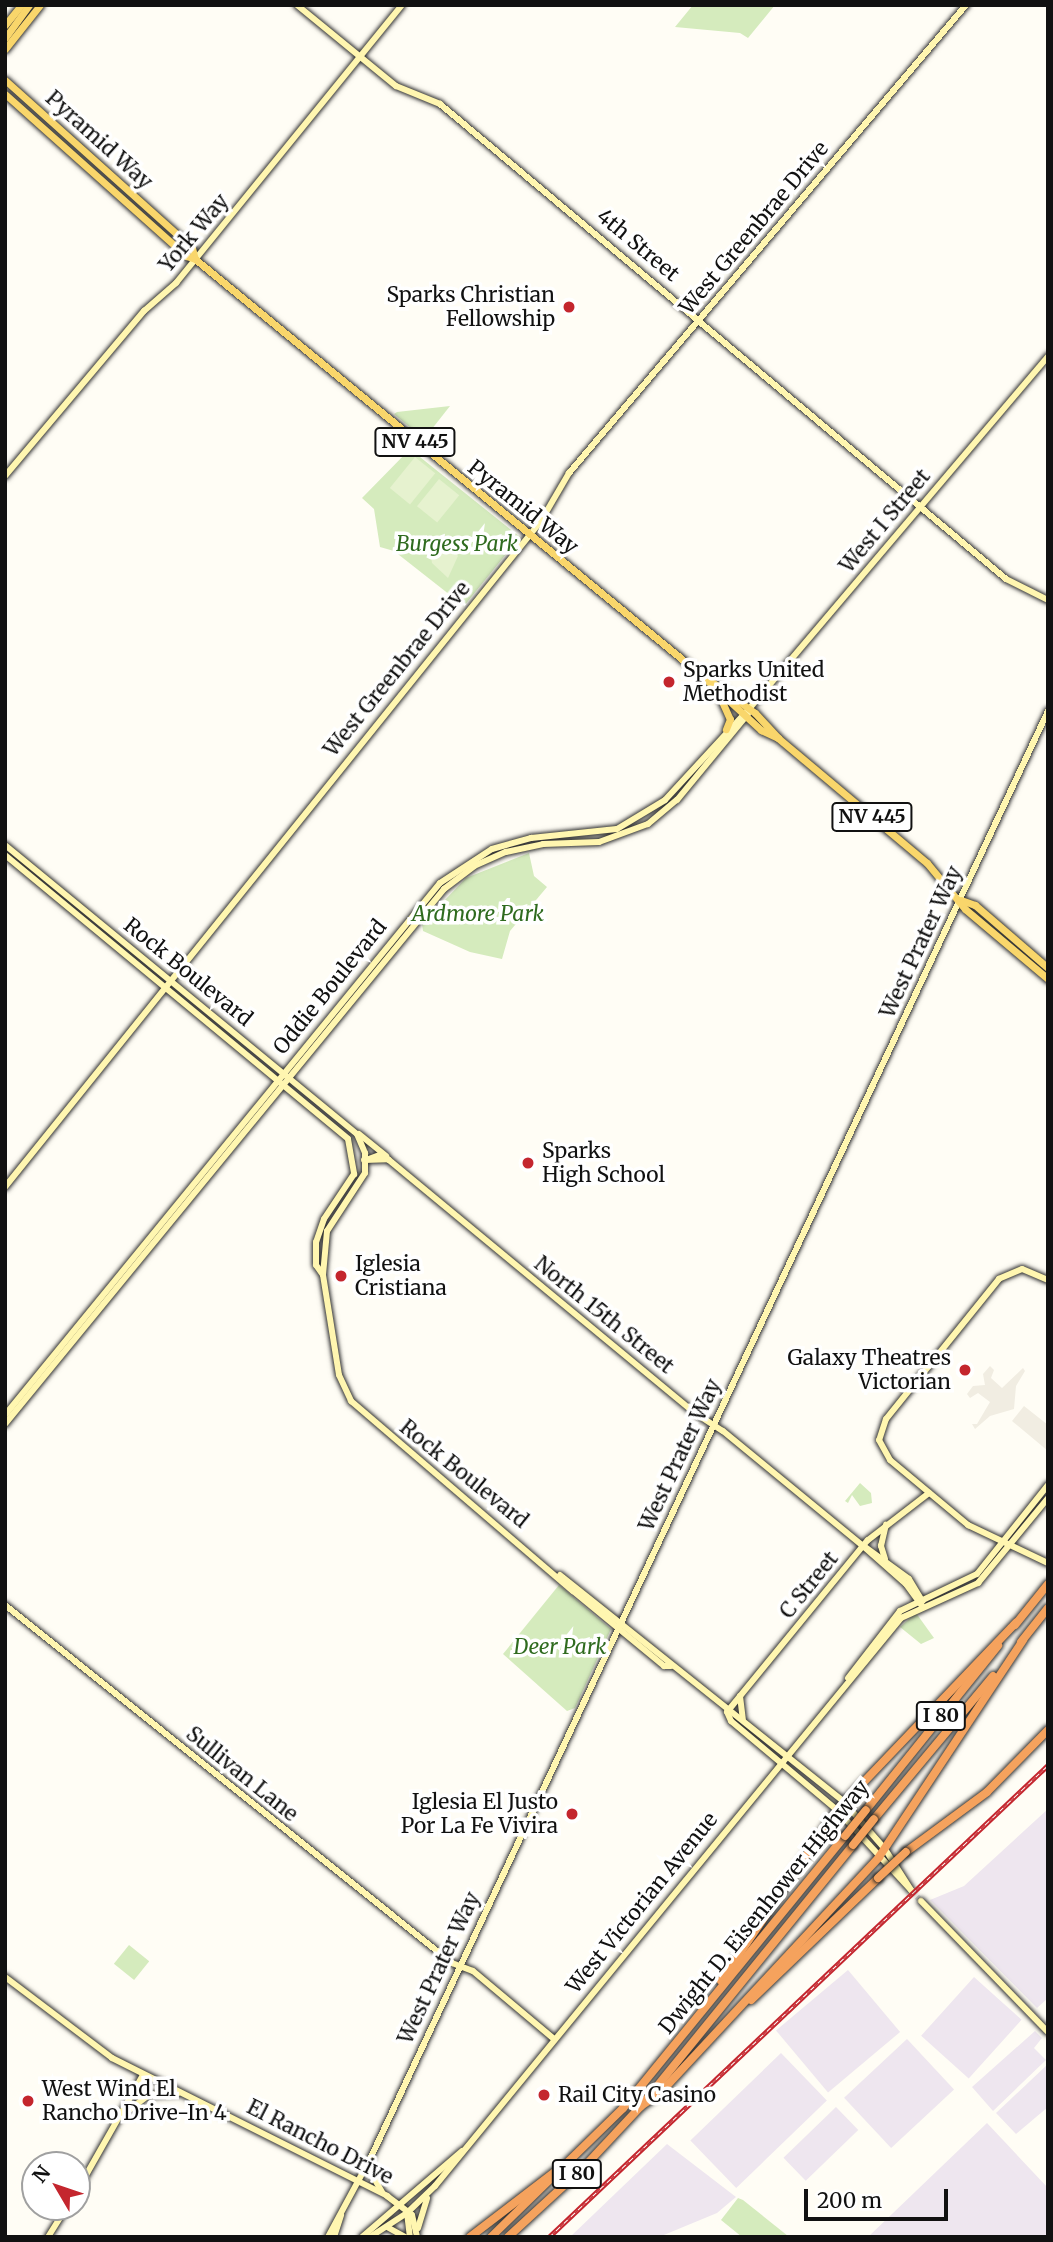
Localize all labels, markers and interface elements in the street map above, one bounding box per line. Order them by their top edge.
street label: Pyramid Way [40,85,158,195]
street label: West Greenbrae Drive [674,136,834,320]
street label: York Way [154,189,234,277]
street label: 4th Street [592,203,684,287]
place label: Sparks Christian Fellowship [386,282,555,332]
marker: Sparks Christian Fellowship [561,299,577,315]
road number: NV 445 [373,426,457,458]
street label: Pyramid Way [463,455,583,559]
street label: West I Street [834,464,936,578]
park label: Burgess Park [396,531,518,557]
street label: West Greenbrae Drive [319,576,475,762]
place label: Sparks United Methodist [683,657,824,707]
marker: Sparks United Methodist [661,674,677,690]
road number: NV 445 [830,802,914,832]
street label: West Prater Way [875,862,967,1022]
park label: Ardmore Park [412,901,544,927]
street label: Rock Boulevard [119,913,257,1031]
street label: Oddie Boulevard [268,915,392,1059]
place label: Sparks High School [542,1138,665,1188]
marker: Sparks High School [520,1155,536,1171]
place label: Iglesia Cristiana [355,1251,447,1301]
street label: North 15th Street [529,1251,679,1379]
marker: Iglesia Cristiana [333,1268,349,1284]
place label: Galaxy Theatres Victorian [788,1345,951,1395]
marker: Galaxy Theatres Victorian [957,1362,973,1378]
street label: West Prater Way [634,1375,726,1535]
street label: Rock Boulevard [395,1415,533,1533]
street label: C Street [774,1546,844,1624]
park label: Deer Park [514,1634,606,1660]
road number: I 80 [915,1700,967,1732]
street label: Sullivan Lane [181,1721,303,1827]
street label: Dwight D. Eisenhower Highway [654,1775,874,2039]
place label: Iglesia El Justo Por La Fe Vivira [401,1789,558,1839]
marker: Iglesia El Justo Por La Fe Vivira [564,1806,580,1822]
street label: West Victorian Avenue [561,1807,723,1999]
street label: West Prater Way [393,1888,485,2048]
place label: West Wind El Rancho Drive-In 4 [42,2076,227,2126]
place label: Rail City Casino [558,2082,716,2108]
marker: Rail City Casino [536,2087,552,2103]
marker: West Wind El Rancho Drive-In 4 [20,2093,36,2109]
street label: El Rancho Drive [243,2094,397,2190]
north arrow [21,2151,91,2221]
road number: I 80 [551,2158,603,2190]
text: N [27,2161,55,2187]
scale bar [808,2176,951,2220]
text: 200 m [817,2187,882,2214]

